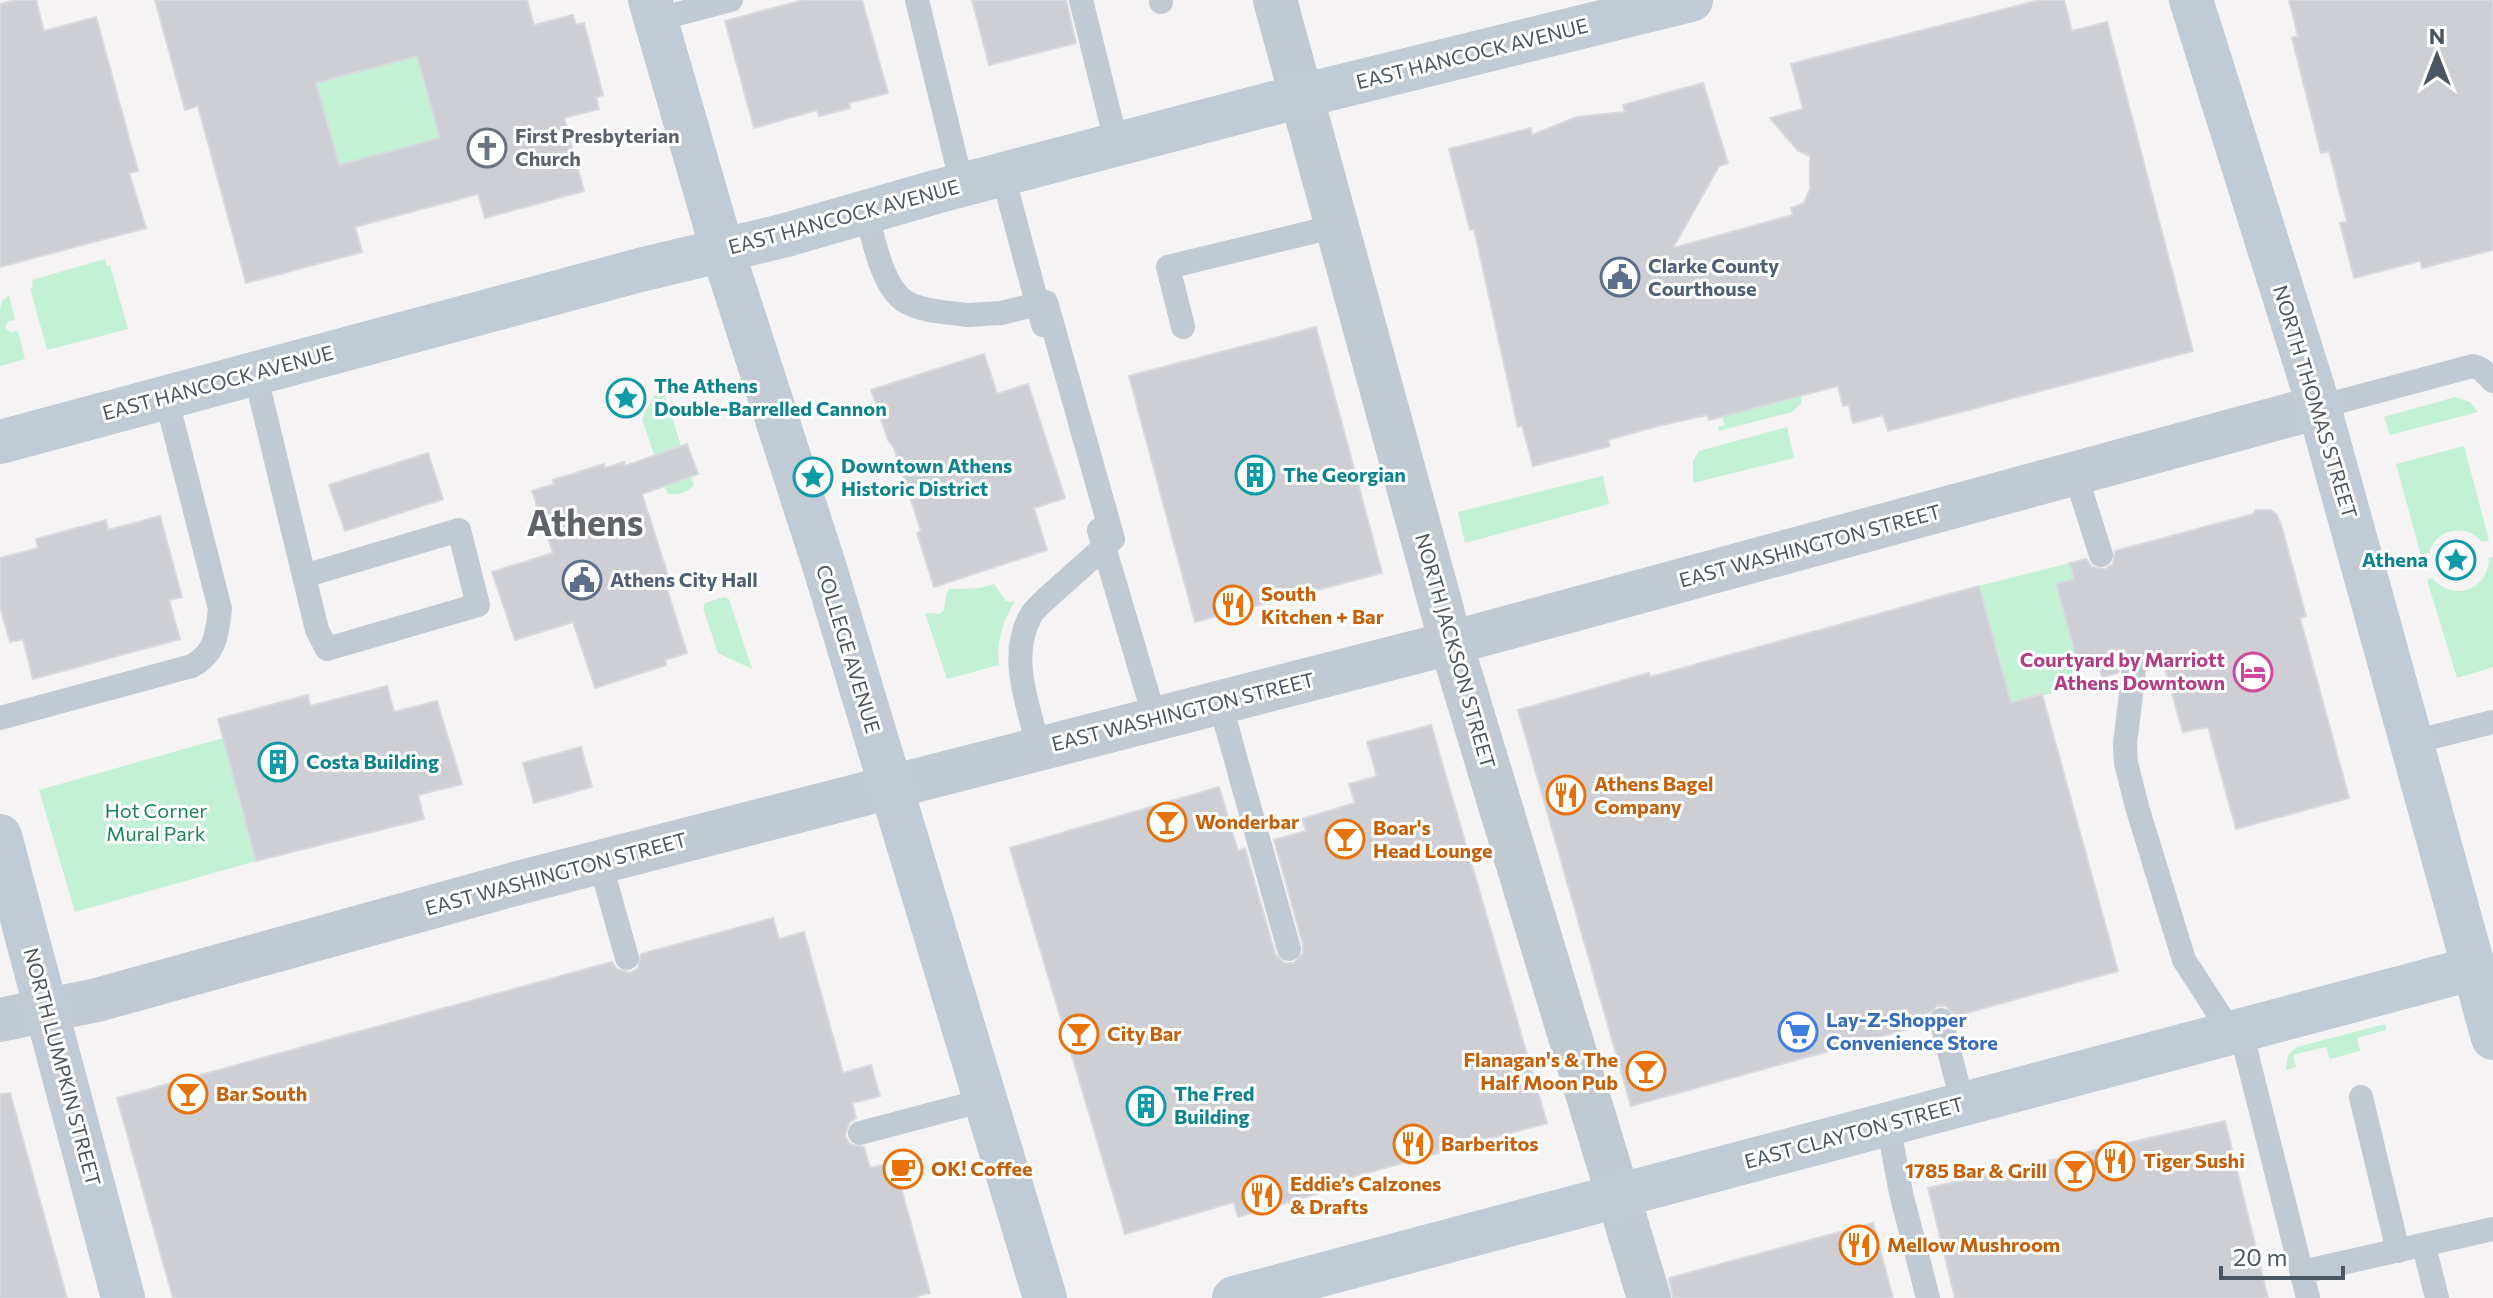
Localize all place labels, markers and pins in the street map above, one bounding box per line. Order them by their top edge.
place label: First Presbyterian Church [515,123,680,170]
church icon: First Presbyterian Church [466,127,508,169]
place label: Clarke County Courthouse [1648,253,1779,300]
public building icon: Clarke County Courthouse [1599,256,1641,298]
place label: The Athens Double-Barrelled Cannon [654,373,887,420]
place icon: The Athens Double-Barrelled Cannon [605,377,647,419]
place label: Downtown Athens Historic District [841,453,1012,500]
building icon: The Georgian [1234,454,1276,496]
place icon: Downtown Athens Historic District [792,456,834,498]
place label: The Georgian [1283,462,1406,486]
place icon: Athena [2435,539,2477,581]
place label: Athena [2362,547,2428,571]
public building icon: Athens City Hall [561,559,603,601]
place label: Athens City Hall [610,567,758,591]
place label: South Kitchen + Bar [1261,581,1384,628]
restaurant icon: South Kitchen + Bar [1212,584,1254,626]
place label: Courtyard by Marriott Athens Downtown [2020,647,2225,694]
hotel icon: Courtyard by Marriott Athens Downtown [2232,651,2274,693]
building icon: Costa Building [257,741,299,783]
place label: Costa Building [306,749,439,773]
place label: Athens Bagel Company [1594,771,1713,818]
restaurant icon: Athens Bagel Company [1545,774,1587,816]
bar icon: Wonderbar [1146,801,1188,843]
place label: Wonderbar [1195,809,1299,833]
place label: Boar's Head Lounge [1373,815,1492,862]
bar icon: Boar's Head Lounge [1324,818,1366,860]
place label: Lay-Z-Shopper Convenience Store [1826,1007,1998,1054]
supermarket icon: Lay-Z-Shopper Convenience Store [1777,1011,1819,1053]
bar icon: City Bar [1058,1013,1100,1055]
place label: City Bar [1107,1021,1182,1045]
place label: Flanagan's & The Half Moon Pub [1464,1047,1618,1094]
bar icon: Flanagan's & The Half Moon Pub [1625,1050,1667,1092]
bar icon: Bar South [167,1073,209,1115]
place label: Bar South [216,1081,307,1105]
place label: The Fred Building [1174,1081,1254,1128]
building icon: The Fred Building [1125,1085,1167,1127]
restaurant icon: Barberitos [1392,1123,1434,1165]
place label: Barberitos [1441,1131,1539,1155]
restaurant icon: Tiger Sushi [2094,1140,2136,1182]
cafe icon: OK! Coffee [882,1148,924,1190]
place label: Tiger Sushi [2143,1148,2245,1172]
bar icon: 1785 Bar & Grill [2054,1150,2096,1192]
place label: OK! Coffee [931,1156,1032,1180]
place label: 1785 Bar & Grill [1905,1158,2047,1182]
place label: Eddie’s Calzones & Drafts [1290,1171,1441,1218]
restaurant icon: Eddie’s Calzones & Drafts [1241,1174,1283,1216]
restaurant icon: Mellow Mushroom [1838,1224,1880,1266]
place label: Mellow Mushroom [1887,1232,2060,1256]

